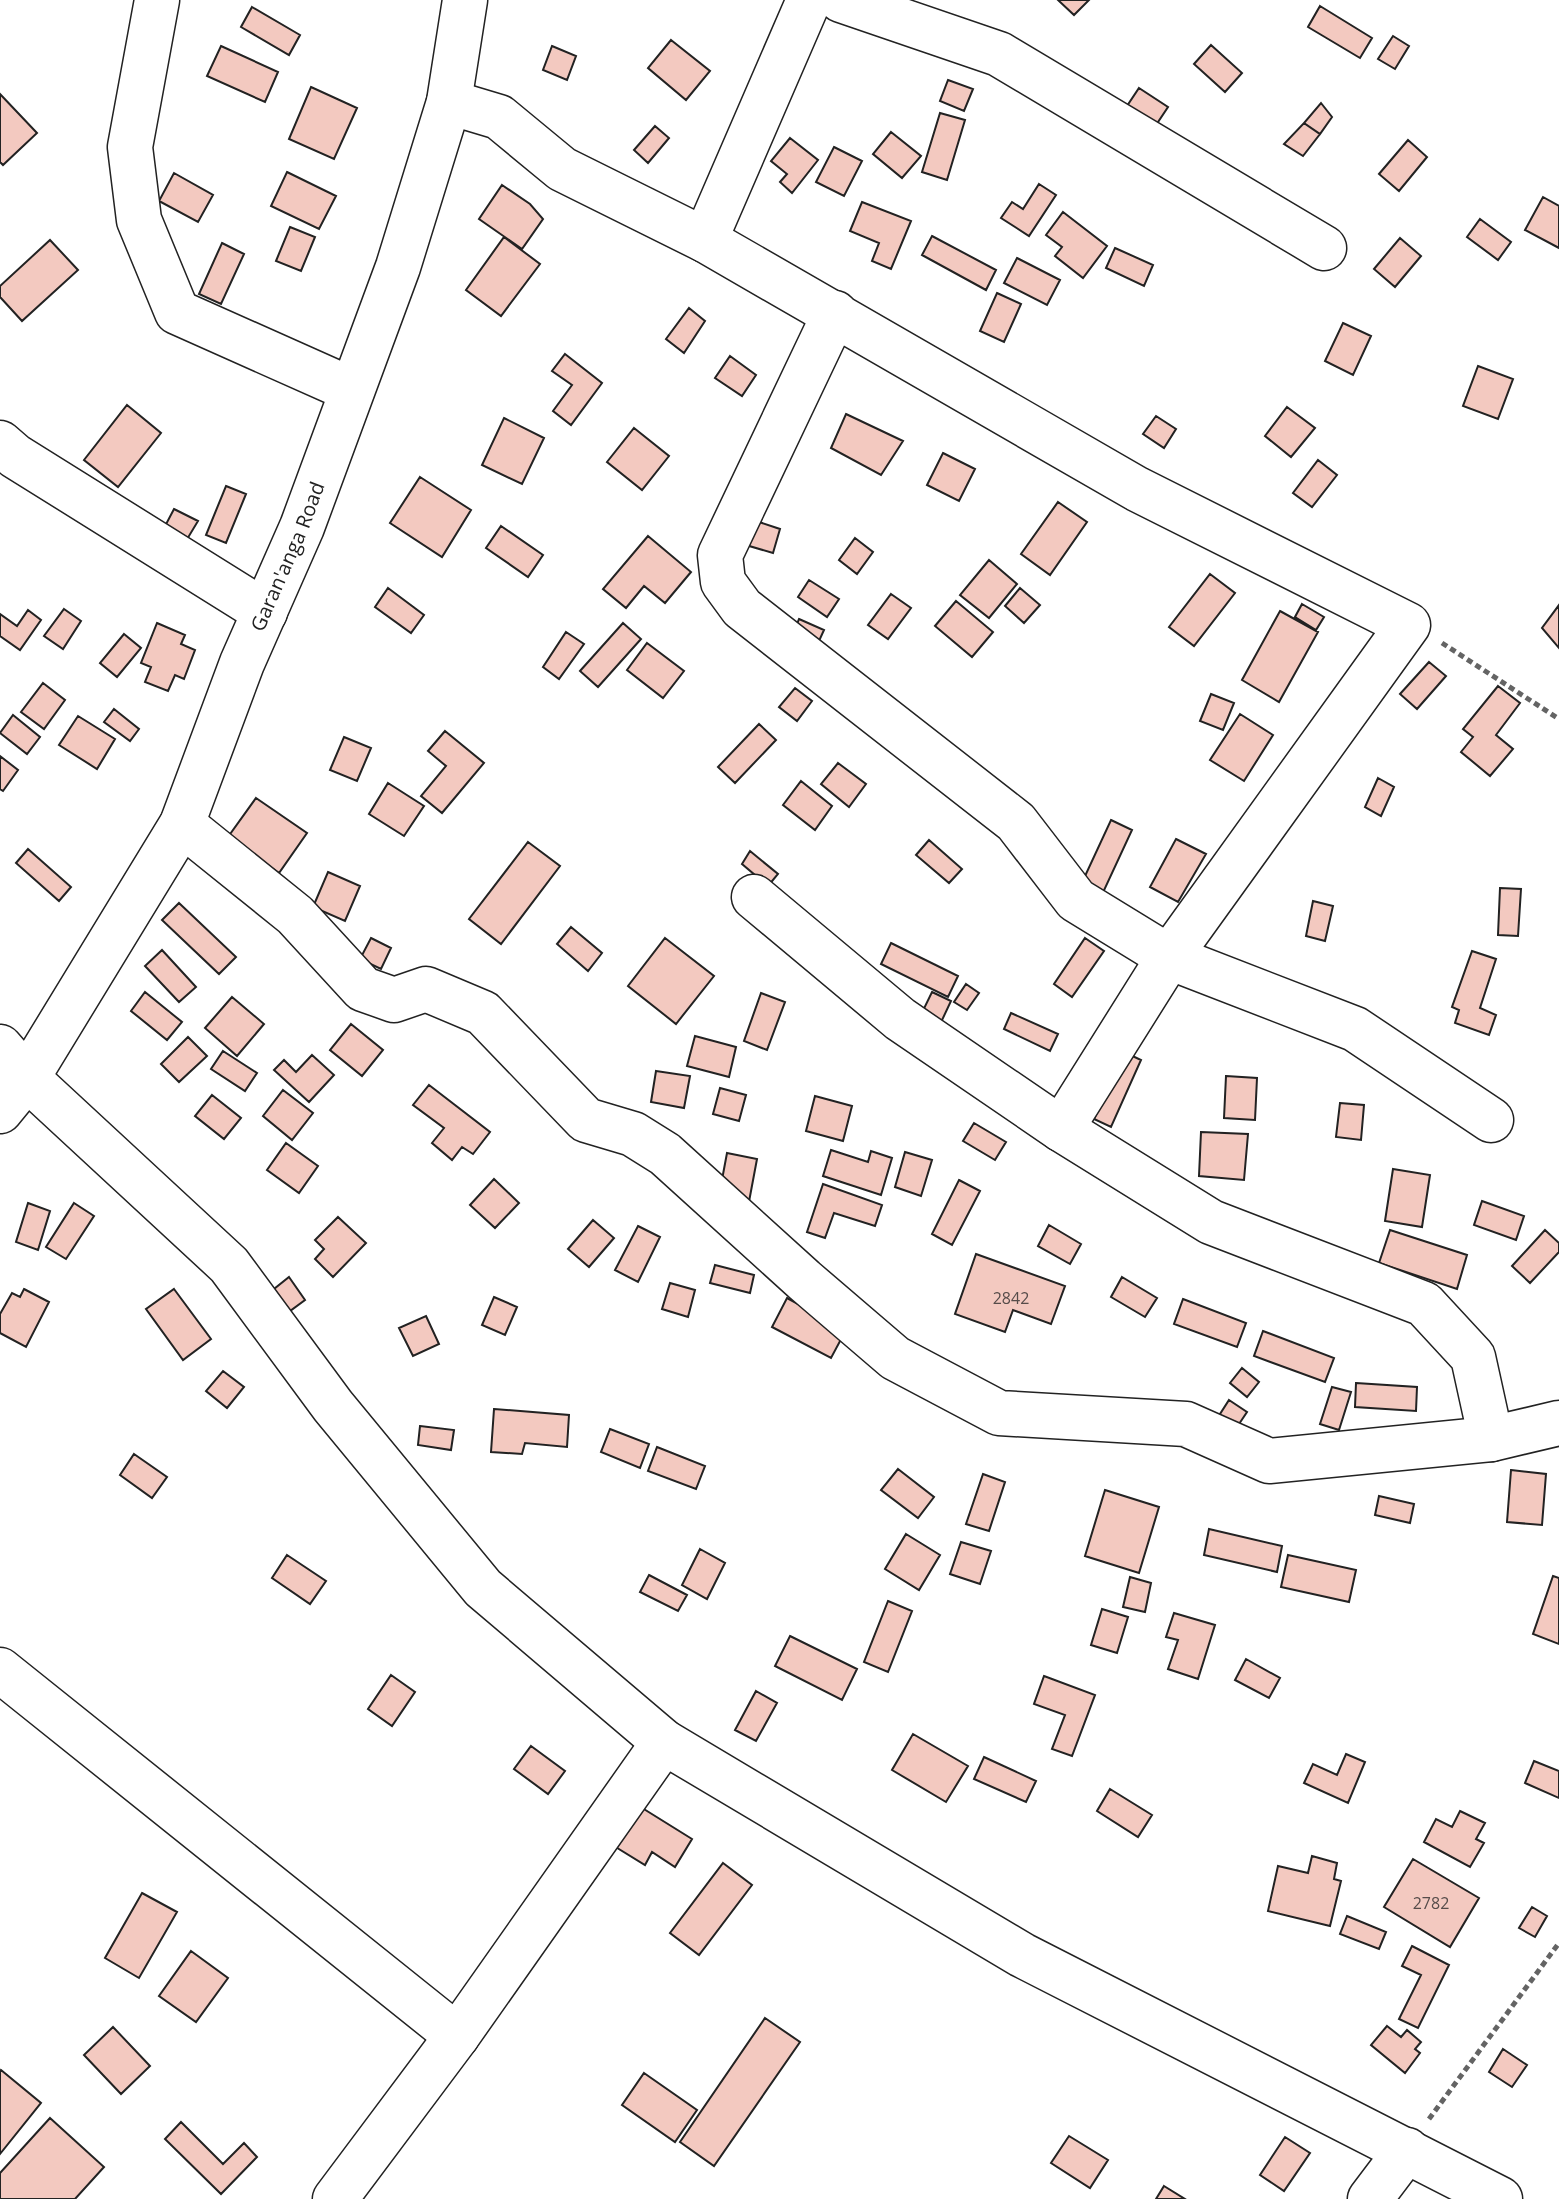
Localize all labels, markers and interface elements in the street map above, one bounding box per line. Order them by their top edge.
street label: Garan'anga Road [244,478,331,635]
house number: 2842 [993,1287,1029,1309]
house number: 2782 [1413,1892,1449,1914]

